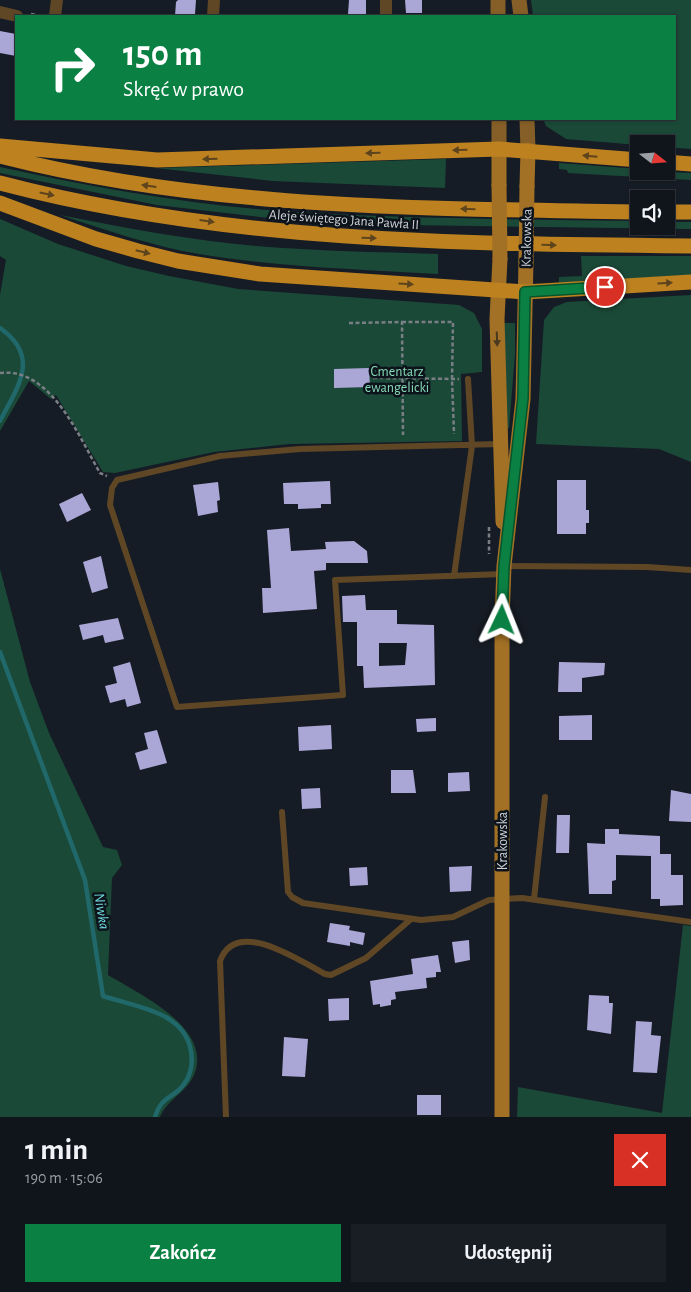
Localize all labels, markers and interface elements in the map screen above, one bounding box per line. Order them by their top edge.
icon: right [40,35,105,100]
text: 150 m [123,37,203,72]
text: Skręć w prawo [123,78,244,100]
north arrow [630,135,675,180]
map controls [630,135,675,235]
one-way arrow [452,146,468,154]
one-way arrow [365,150,381,158]
one-way arrow [582,151,598,159]
one-way arrow [202,155,218,163]
one-way arrow [140,181,156,189]
one-way arrow [40,190,55,198]
button: sound [630,190,675,235]
one-way arrow [459,204,475,212]
street label: Aleje świętego Jana Pawła II [268,208,419,232]
street label: Krakowska [519,208,535,267]
one-way arrow [200,217,216,225]
one-way arrow [361,235,377,243]
one-way arrow [541,241,557,249]
one-way arrow [135,248,150,256]
pin [584,266,626,308]
icon: arrive [591,273,619,301]
one-way arrow [657,279,673,287]
one-way arrow [398,280,414,288]
one-way arrow [494,331,502,347]
park label: Cmentarz ewangelicki [365,365,429,395]
position arrow [475,593,527,645]
street label: Krakowska [496,811,510,870]
water label: Niwka [91,892,112,930]
button: close [614,1134,666,1186]
text: 1 min [25,1135,88,1165]
text: 190 m · 15:06 [25,1170,103,1186]
button: Zakończ [25,1224,341,1282]
button: Udostępnij [351,1224,666,1282]

